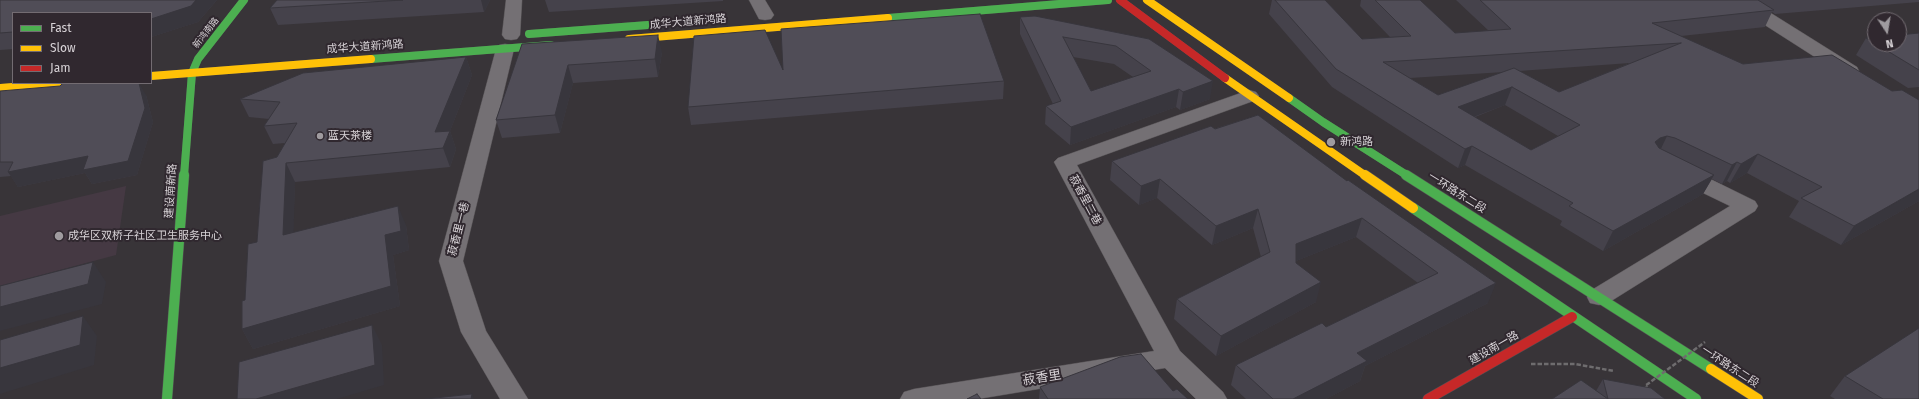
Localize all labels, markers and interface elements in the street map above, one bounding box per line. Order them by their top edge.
legend [12,12,152,84]
street label: 成华大道新鸿路 [649,12,727,32]
north arrow [1867,12,1907,52]
street label: 新鸿南路 [191,15,221,51]
text: Fast [50,21,72,35]
text: N [1884,36,1894,50]
street label: 成华大道新鸿路 [326,38,404,56]
text: Slow [50,41,76,55]
text: Jam [50,61,70,75]
place label: 蓝天茶楼 [328,129,372,143]
marker: 蓝天茶楼 [315,131,325,141]
place label: 新鸿路 [1340,135,1373,149]
marker: 新鸿路 [1325,136,1337,148]
street label: 建设南新路 [162,163,180,219]
street label: 一环路东二段 [1426,170,1488,216]
street label: 菽香里二巷 [1066,173,1104,227]
street label: 菽香里一巷 [446,201,472,257]
place label: 成华区双桥子社区卫生服务中心 [68,229,222,243]
marker: 成华区双桥子社区卫生服务中心 [53,230,65,242]
street label: 建设南一路 [1467,329,1521,367]
street label: 一环路东二段 [1699,343,1761,391]
street label: 菽香里 [1022,367,1062,389]

